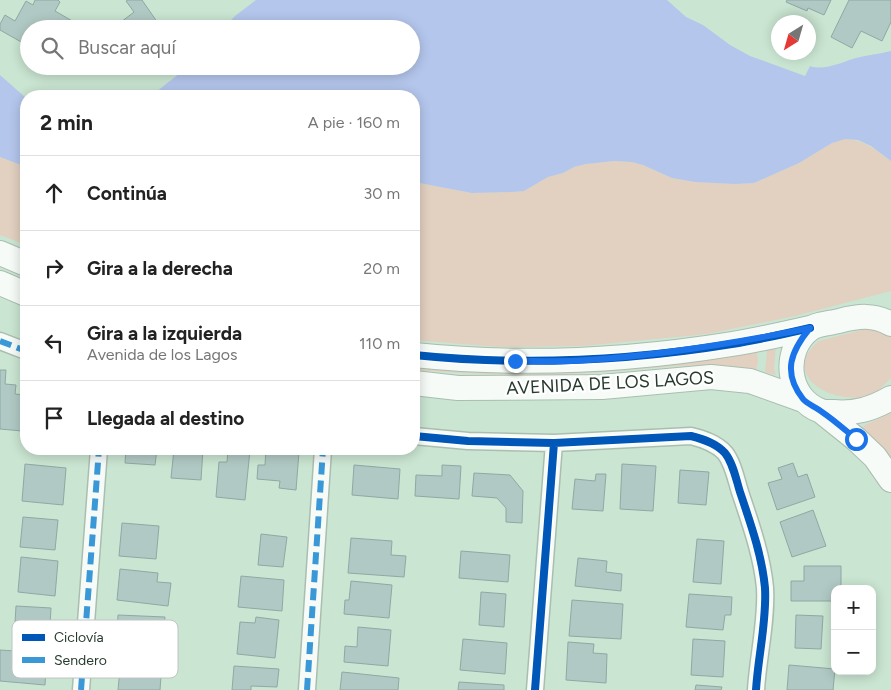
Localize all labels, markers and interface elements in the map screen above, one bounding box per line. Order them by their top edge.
north arrow [771,15,816,60]
search box [20,20,420,75]
icon: search [38,34,66,62]
text: Buscar aquí [78,36,176,59]
text: 2 min [40,110,93,135]
text: A pie · 160 m [308,113,400,132]
icon: ahead [40,179,68,207]
text: Continúa [87,182,167,205]
text: 30 m [363,184,400,203]
icon: right [40,254,68,282]
text: Gira a la derecha [87,257,233,280]
text: 20 m [363,259,400,278]
text: Gira a la izquierda [87,322,242,345]
icon: left [40,329,68,357]
text: 110 m [359,334,400,353]
text: Avenida de los Lagos [87,345,238,364]
route end [504,350,527,373]
street label: AVENIDA DE LOS LAGOS [505,367,715,399]
icon: arrive [40,404,68,432]
text: Llegada al destino [87,407,244,430]
route start [845,428,868,451]
map controls [831,585,876,675]
button: + [831,585,876,630]
legend [12,620,178,678]
text: Ciclovía [54,629,104,646]
button: − [831,630,876,675]
text: Sendero [54,652,107,669]

